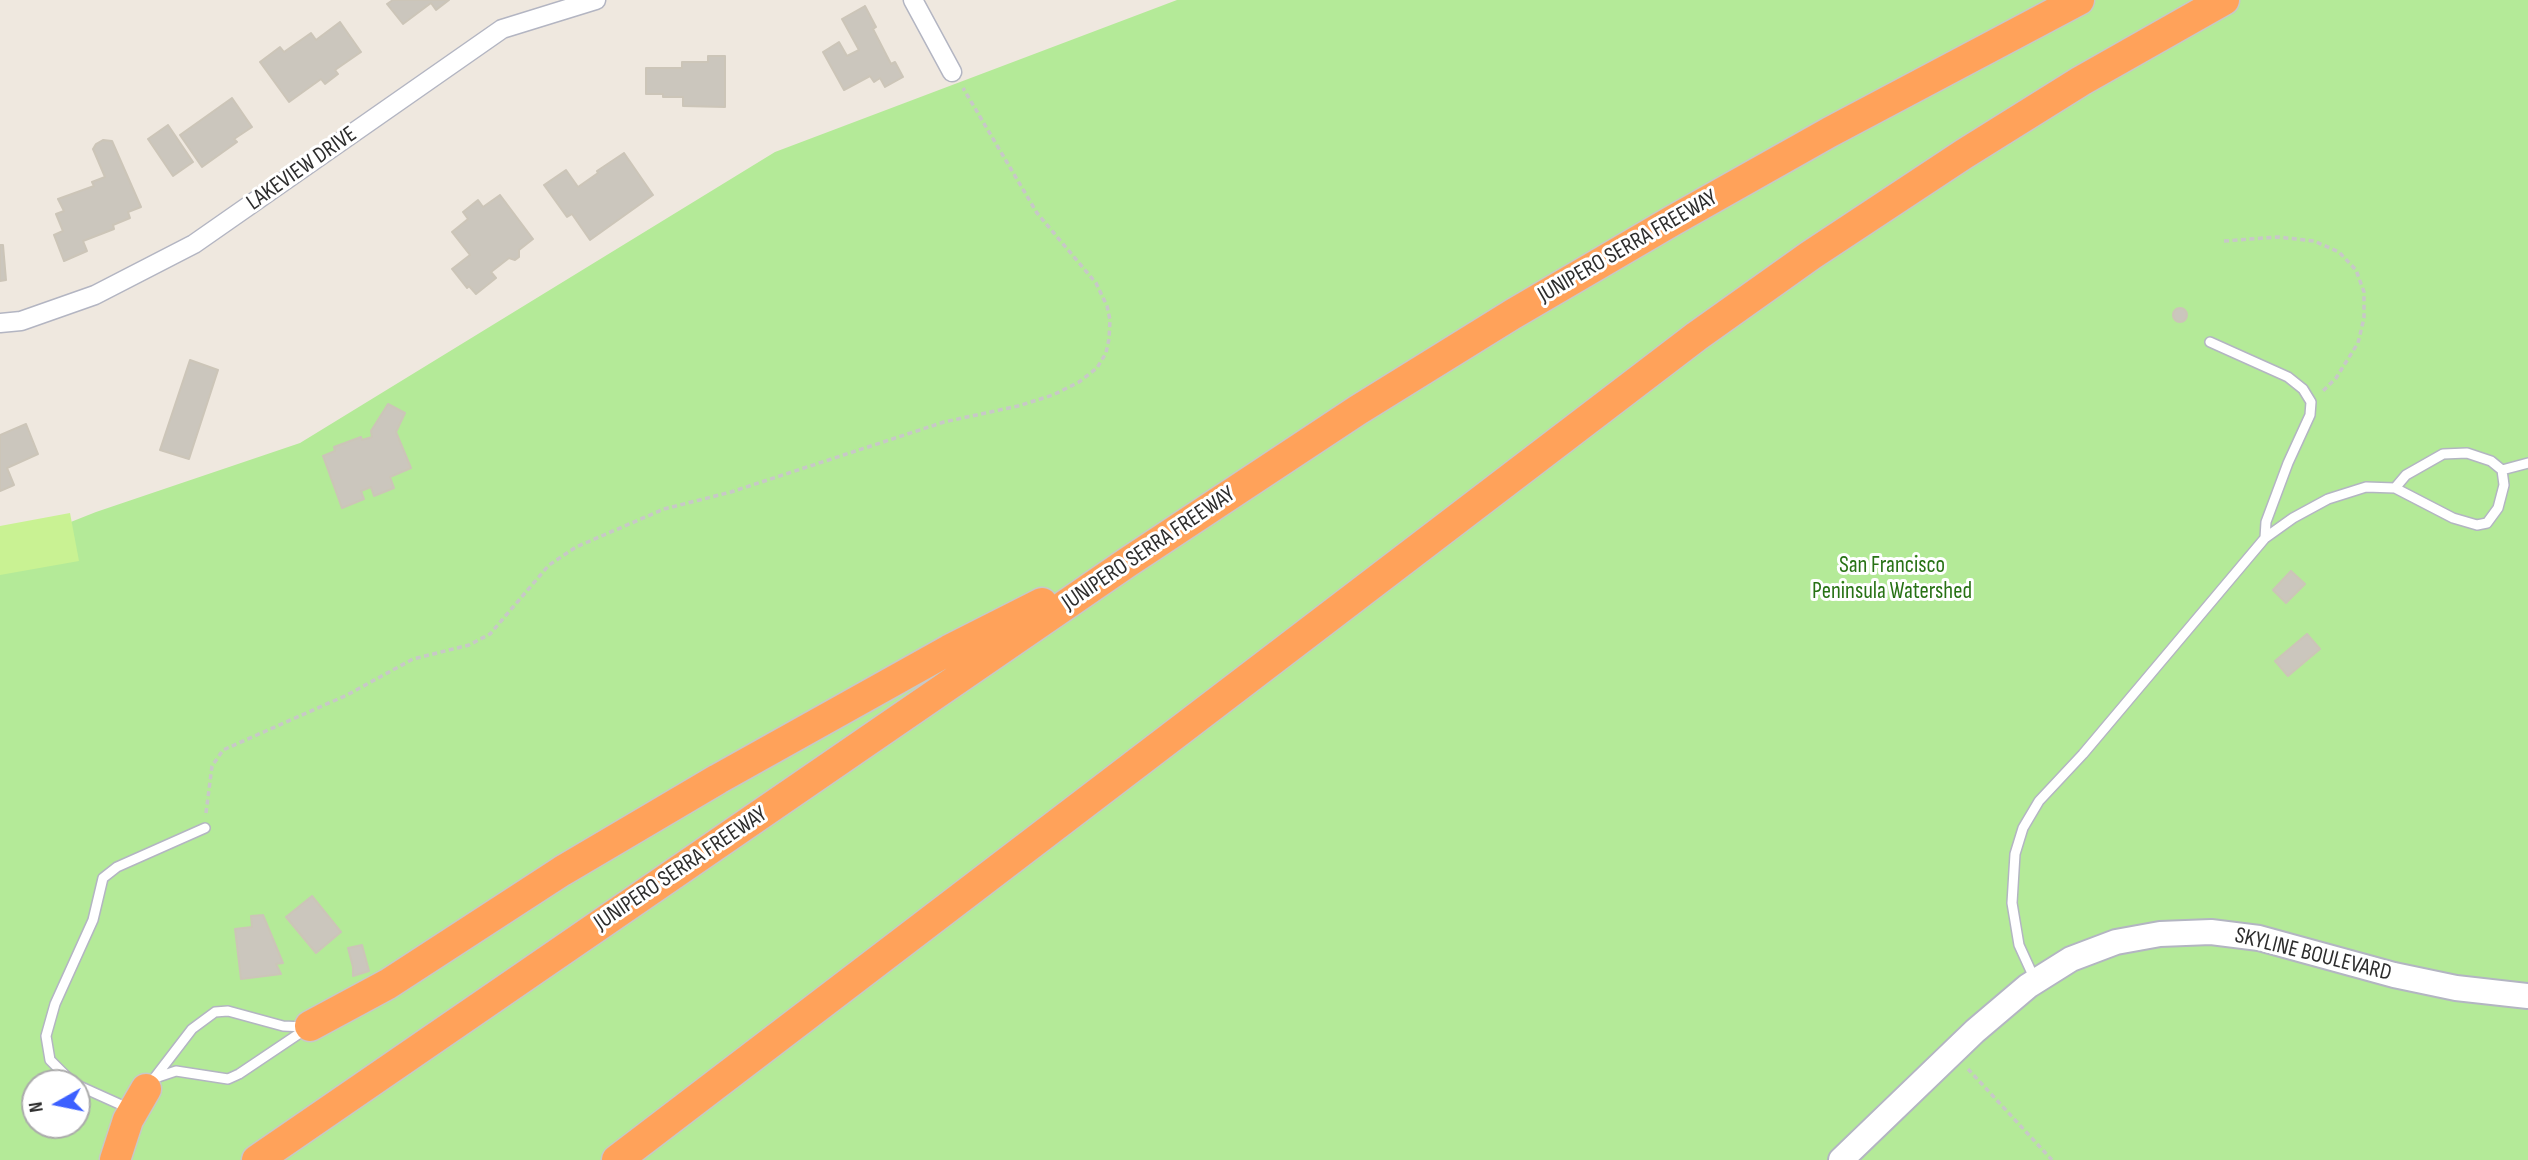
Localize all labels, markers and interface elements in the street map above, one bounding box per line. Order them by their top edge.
street label: LAKEVIEW DRIVE [242,121,362,217]
street label: JUNIPERO SERRA FREEWAY [1533,184,1723,310]
street label: JUNIPERO SERRA FREEWAY [1057,481,1241,617]
park label: San Francisco Peninsula Watershed [1812,552,1972,606]
street label: JUNIPERO SERRA FREEWAY [589,801,773,937]
street label: SKYLINE BOULEVARD [2232,922,2394,988]
north arrow [21,1069,91,1139]
text: N [25,1100,49,1114]

